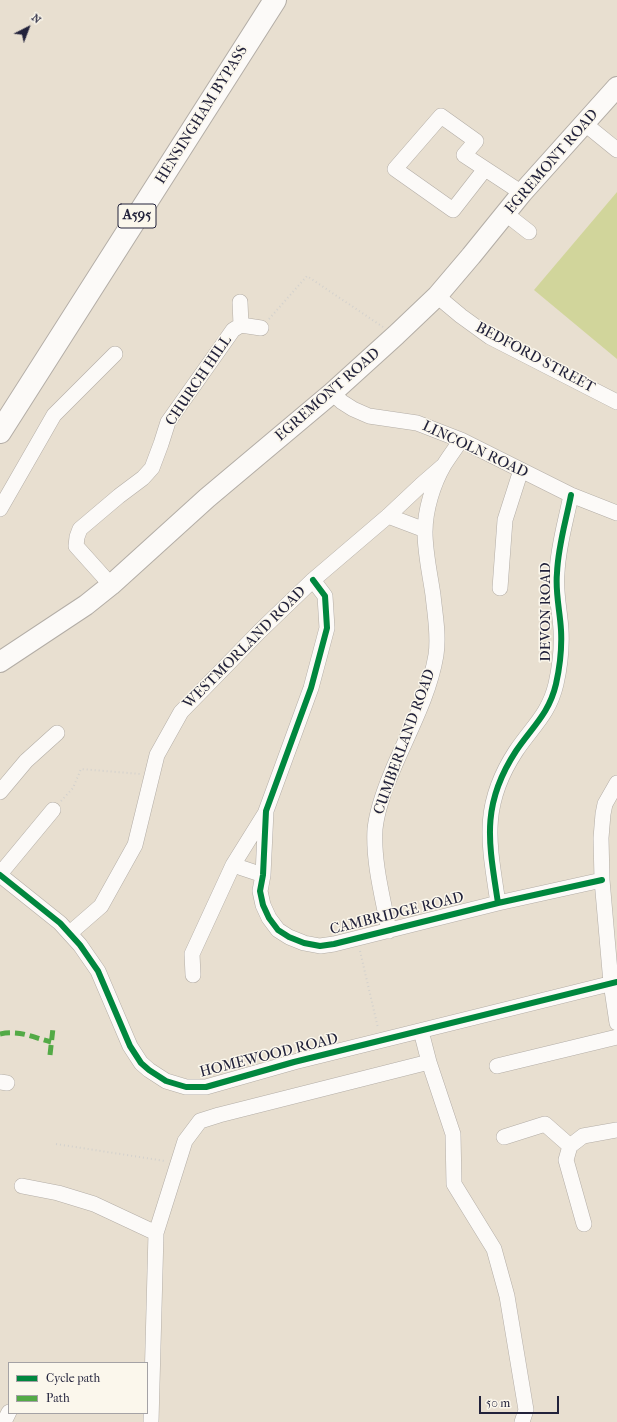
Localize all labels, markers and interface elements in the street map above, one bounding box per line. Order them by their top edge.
north arrow [8,8,48,48]
text: N [29,11,44,26]
street label: HENSINGHAM BYPASS [152,42,252,188]
street label: EGREMONT ROAD [502,106,602,218]
road number: A595 [118,204,156,228]
street label: BEDFORD STREET [472,319,598,397]
street label: CHURCH HILL [162,332,236,430]
street label: EGREMONT ROAD [272,345,384,445]
street label: LINCOLN ROAD [419,418,531,482]
street label: DEVON ROAD [537,562,555,662]
street label: WESTMORLAND ROAD [180,583,310,713]
street label: CUMBERLAND ROAD [370,667,440,817]
street label: CAMBRIDGE ROAD [328,889,466,939]
street label: HOMEWOOD ROAD [198,1030,340,1082]
legend [8,1362,148,1414]
text: Cycle path [46,1371,100,1385]
scale bar [481,1388,561,1414]
text: Path [46,1391,70,1405]
text: 50 m [486,1396,510,1410]

